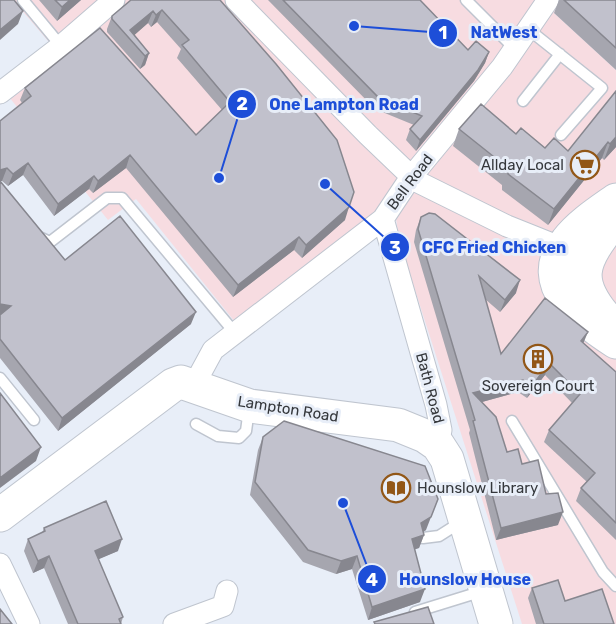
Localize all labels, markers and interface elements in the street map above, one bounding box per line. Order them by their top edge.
callout: NatWest [428,16,549,50]
text: 1 [439,22,447,44]
text: NatWest [470,23,538,42]
callout: One Lampton Road [227,87,431,121]
text: 2 [236,93,248,115]
text: One Lampton Road [269,95,419,114]
supermarket icon: Allday Local [569,149,601,181]
street label: Bell Road [383,151,437,213]
place label: Allday Local [481,156,564,174]
callout: CFC Fried Chicken [380,230,578,264]
text: 3 [389,237,401,259]
text: CFC Fried Chicken [422,238,566,257]
building icon: Sovereign Court [522,343,554,375]
street label: Bath Road [412,351,448,425]
place label: Sovereign Court [482,377,594,395]
street label: Lampton Road [236,392,340,426]
library icon: Hounslow Library [380,472,412,504]
place label: Hounslow Library [417,479,538,497]
callout: Hounslow House [357,562,543,596]
text: 4 [366,569,378,591]
text: Hounslow House [399,570,531,589]

